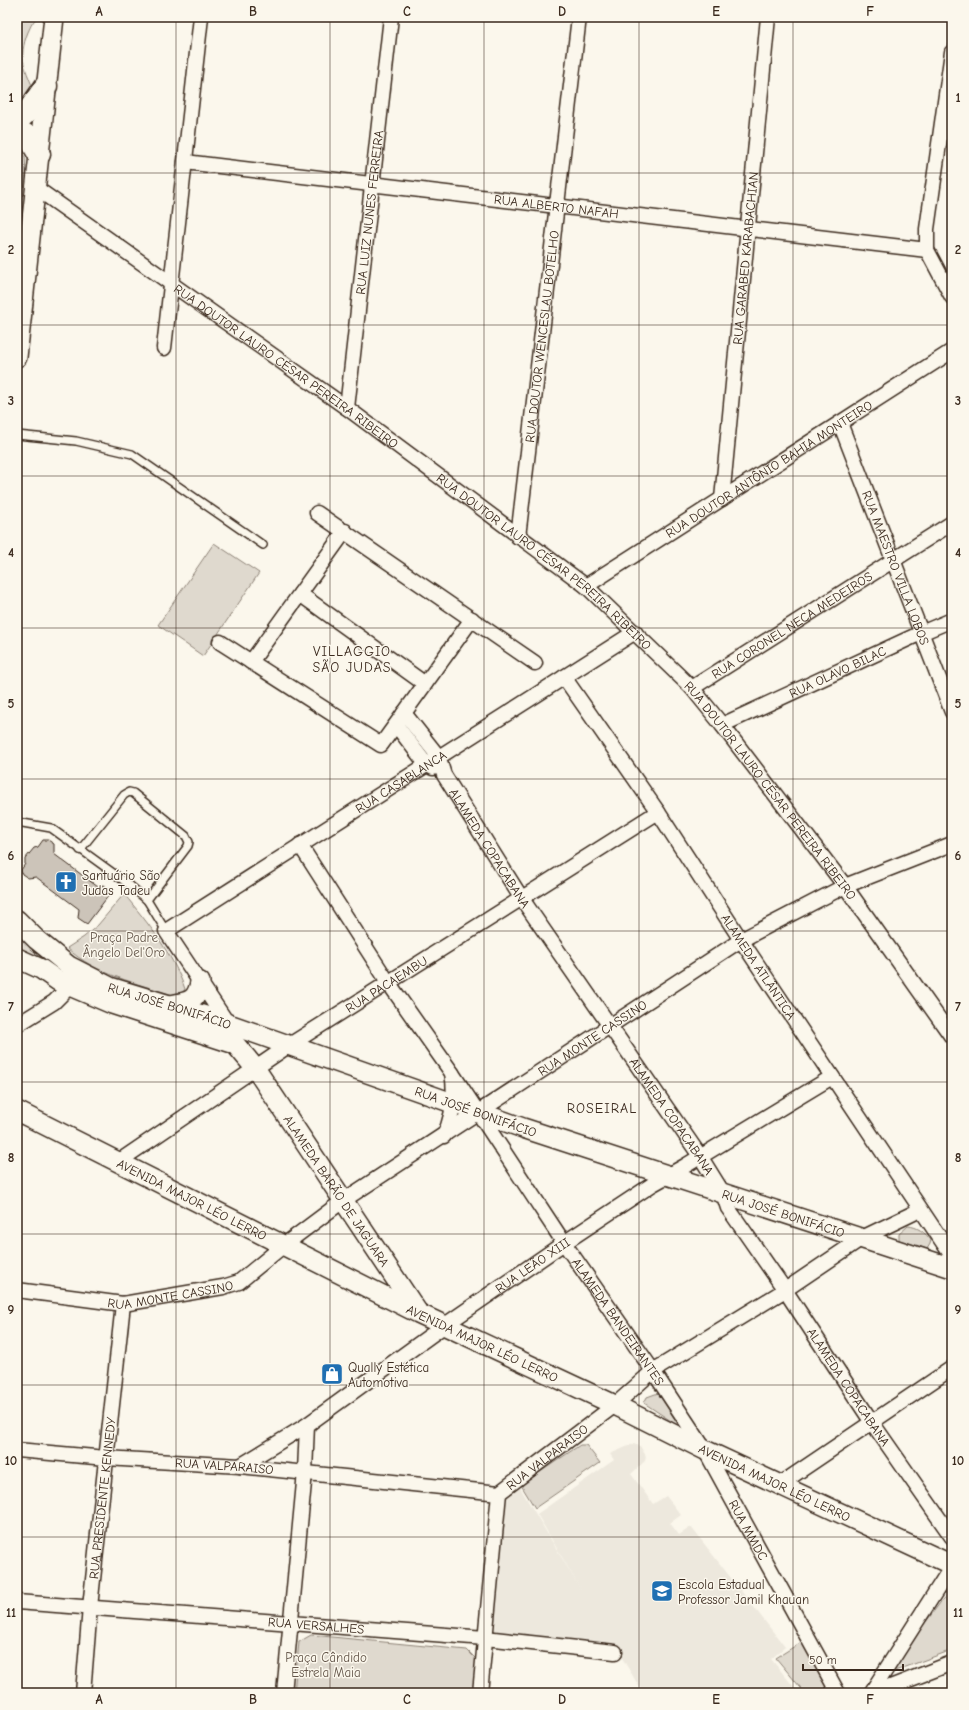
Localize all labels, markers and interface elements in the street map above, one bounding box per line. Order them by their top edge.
text: A [95,4,103,19]
text: B [249,4,257,19]
text: C [403,4,411,19]
text: D [558,4,566,19]
text: E [712,4,720,19]
text: F [866,4,874,19]
text: 1 [8,90,14,105]
text: 1 [955,90,961,105]
street label: RUA LUIZ NUNES FERREIRA [353,129,386,295]
street label: RUA GARABED KARABACHIAN [730,171,761,345]
street label: RUA ALBERTO NAFAH [493,192,619,221]
street label: RUA DOUTOR WENCESLAU BOTELHO [522,230,562,443]
text: 2 [8,242,14,257]
text: 2 [955,242,961,257]
street label: RUA DOUTOR LAURO CÉSAR PEREIRA RIBEIRO [171,281,401,452]
text: 3 [8,393,14,408]
text: 3 [955,393,961,408]
street label: RUA DOUTOR ANTÔNIO BAHIA MONTEIRO [663,397,875,541]
street label: RUA DOUTOR LAURO CÉSAR PEREIRA RIBEIRO [434,470,654,653]
street label: RUA MAESTRO VILLA LOBOS [859,488,932,647]
text: 4 [8,545,14,560]
text: 4 [955,545,961,560]
street label: RUA CORONEL NECA MEDEIROS [709,569,875,682]
district label: VILLAGGIO SÃO JUDAS [312,643,392,676]
street label: RUA OLAVO BILAC [787,643,888,701]
street label: RUA DOUTOR LAURO CÉSAR PEREIRA RIBEIRO [681,678,859,903]
text: 5 [8,696,15,711]
text: 5 [955,696,962,711]
street label: RUA CASABLANCA [353,747,450,816]
street label: ALAMEDA COPACABANA [446,786,533,911]
text: 6 [8,848,15,863]
text: 6 [955,848,962,863]
place label: Santuário São Judas Tadeu [82,868,160,898]
church icon: Santuário São Judas Tadeu [53,869,79,895]
street label: ALAMEDA ATLÂNTICA [718,911,799,1023]
park label: Praça Padre Ângelo Del'Oro [83,930,165,960]
street label: RUA PACAEMBU [343,953,430,1016]
street label: RUA JOSÉ BONIFÁCIO [106,980,233,1032]
street label: RUA MONTE CASSINO [535,997,650,1079]
text: 7 [8,999,14,1014]
text: 7 [955,999,961,1014]
street label: ALAMEDA COPACABANA [626,1055,717,1178]
street label: RUA JOSÉ BONIFÁCIO [413,1083,539,1140]
district label: ROSEIRAL [567,1100,637,1117]
street label: ALAMEDA BARÃO DE JAGUARA [281,1112,393,1270]
text: 8 [8,1150,14,1165]
text: 8 [955,1150,961,1165]
street label: AVENIDA MAJOR LÉO LERRO [115,1156,269,1244]
street label: RUA JOSÉ BONIFÁCIO [720,1186,847,1240]
street label: RUA LEÃO XIII [492,1234,573,1296]
street label: ALAMEDA BANDEIRANTES [569,1255,667,1388]
street label: RUA MONTE CASSINO [107,1277,235,1312]
street label: AVENIDA MAJOR LÉO LERRO [404,1301,560,1385]
text: 9 [8,1302,15,1317]
text: 9 [955,1302,962,1317]
street label: ALAMEDA COPACABANA [804,1325,893,1449]
place label: Qually Estética Automotiva [348,1360,429,1390]
shop icon: Qually Estética Automotiva [319,1361,345,1387]
street label: RUA PRESIDENTE KENNEDY [86,1416,119,1580]
street label: RUA VALPARAISO [503,1421,591,1493]
street label: AVENIDA MAJOR LÉO LERRO [696,1441,853,1525]
text: 10 [5,1453,17,1468]
text: 10 [952,1453,964,1468]
street label: RUA VALPARAISO [175,1455,274,1477]
street label: RUA MMDC [726,1497,771,1563]
place label: Escola Estadual Professor Jamil Khauan [678,1577,809,1607]
school or university icon: Escola Estadual Professor Jamil Khauan [649,1578,675,1604]
text: 11 [6,1605,16,1620]
text: 11 [953,1605,963,1620]
street label: RUA VERSALHES [267,1614,365,1637]
scale bar [803,1646,903,1672]
park label: Praça Cândido Estrela Maia [285,1650,367,1680]
text: 50 m [809,1653,837,1667]
text: A [95,1692,103,1707]
text: B [249,1692,257,1707]
text: C [403,1692,411,1707]
text: D [558,1692,566,1707]
text: E [712,1692,720,1707]
text: F [866,1692,874,1707]

